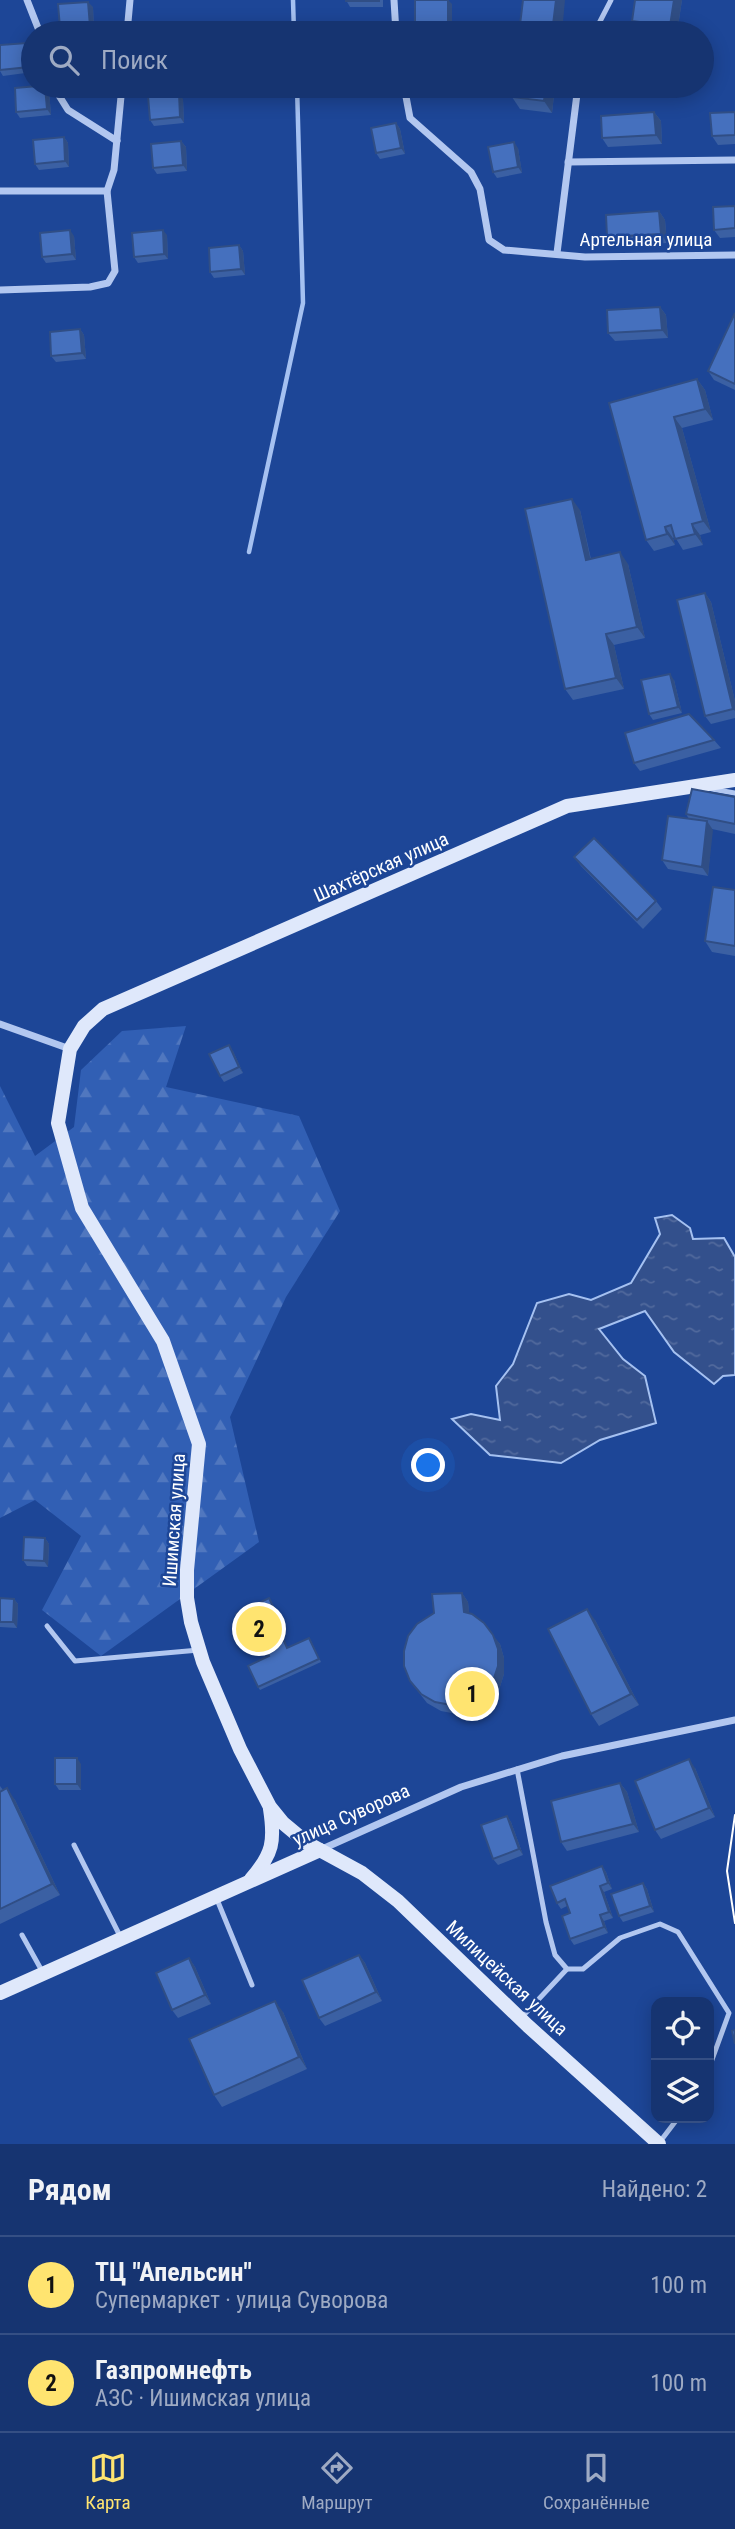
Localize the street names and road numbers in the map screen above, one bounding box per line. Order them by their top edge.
street label: Артельная улица [580,228,712,251]
street label: Шахтёрская улица [310,827,452,907]
street label: Ишимская улица [158,1453,190,1587]
street label: улица Суворова [289,1779,413,1851]
street label: Милицейская улица [441,1916,573,2040]

